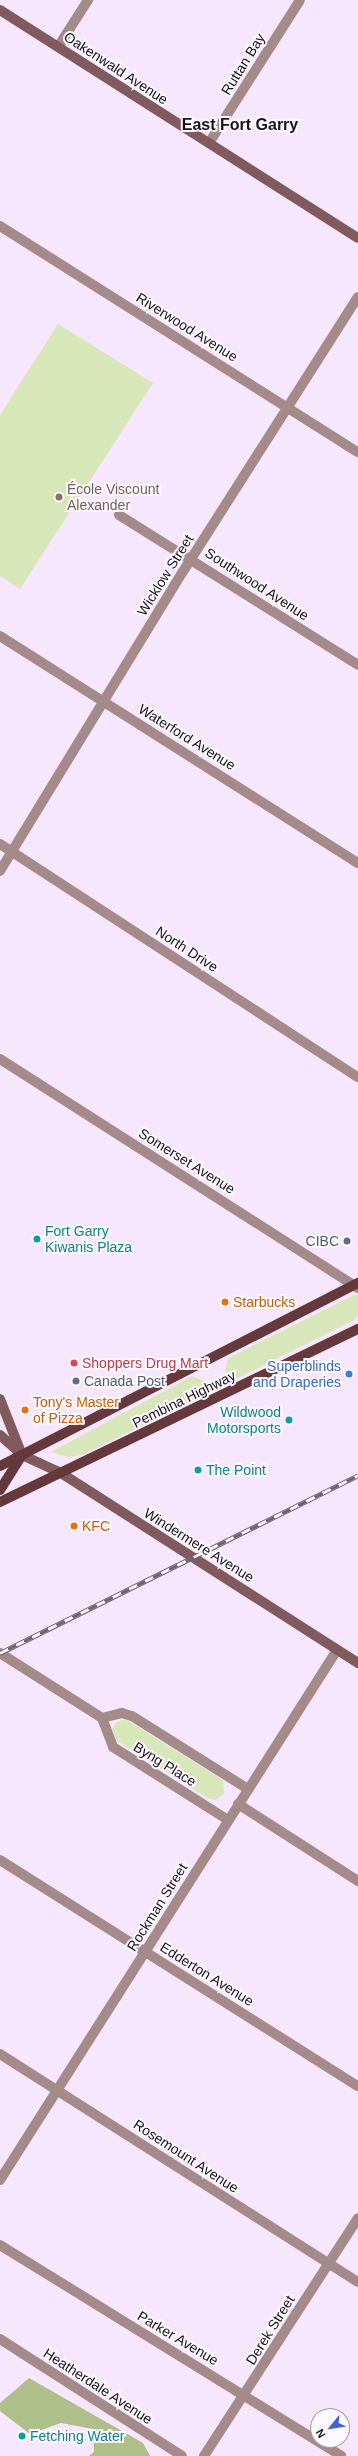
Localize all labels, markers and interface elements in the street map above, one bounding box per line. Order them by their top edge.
street label: Oakenwald Avenue [61,28,171,108]
street label: Ruttan Bay [218,30,268,98]
district label: East Fort Garry [182,115,298,135]
street label: Riverwood Avenue [133,289,241,365]
place label: École Viscount Alexander [67,481,159,514]
marker: École Viscount Alexander [54,492,64,502]
street label: Wicklow Street [133,531,197,619]
street label: Southwood Avenue [202,544,312,624]
street label: Waterford Avenue [135,700,239,774]
street label: North Drive [153,923,221,975]
street label: Somerset Avenue [135,1124,239,1198]
place label: Fort Garry Kiwanis Plaza [45,1223,132,1256]
place label: CIBC [306,1233,339,1249]
marker: Fort Garry Kiwanis Plaza [32,1234,42,1244]
marker: CIBC [342,1236,352,1246]
place label: Starbucks [233,1294,295,1310]
marker: Starbucks [220,1297,230,1307]
place label: Shoppers Drug Mart [82,1355,208,1371]
marker: Shoppers Drug Mart [69,1358,79,1368]
place label: Superblinds and Draperies [253,1358,341,1390]
street label: Pembina Highway [130,1367,238,1431]
marker: Superblinds and Draperies [344,1369,354,1379]
place label: Canada Post [84,1373,165,1389]
marker: Canada Post [71,1376,81,1386]
place label: Tony's Master of Pizza [33,1394,119,1426]
place label: Wildwood Motorsports [207,1404,281,1436]
marker: Tony's Master of Pizza [20,1405,30,1415]
marker: Wildwood Motorsports [284,1415,294,1425]
place label: The Point [206,1462,266,1478]
marker: The Point [193,1465,203,1475]
street label: Windermere Avenue [141,1504,257,1586]
place label: KFC [82,1518,110,1534]
marker: KFC [69,1521,79,1531]
street label: Byng Place [131,1738,199,1790]
street label: Rockman Street [123,1860,191,1954]
street label: Edderton Avenue [157,1938,257,2010]
street label: Rosemount Avenue [130,2116,242,2196]
street label: Derek Street [242,2292,298,2368]
street label: Parker Avenue [134,2307,222,2369]
street label: Heatherdale Avenue [40,2344,156,2428]
north arrow [310,2408,350,2448]
text: N [313,2427,328,2440]
place label: Fetching Water [30,2428,124,2444]
marker: Fetching Water [17,2431,27,2441]

